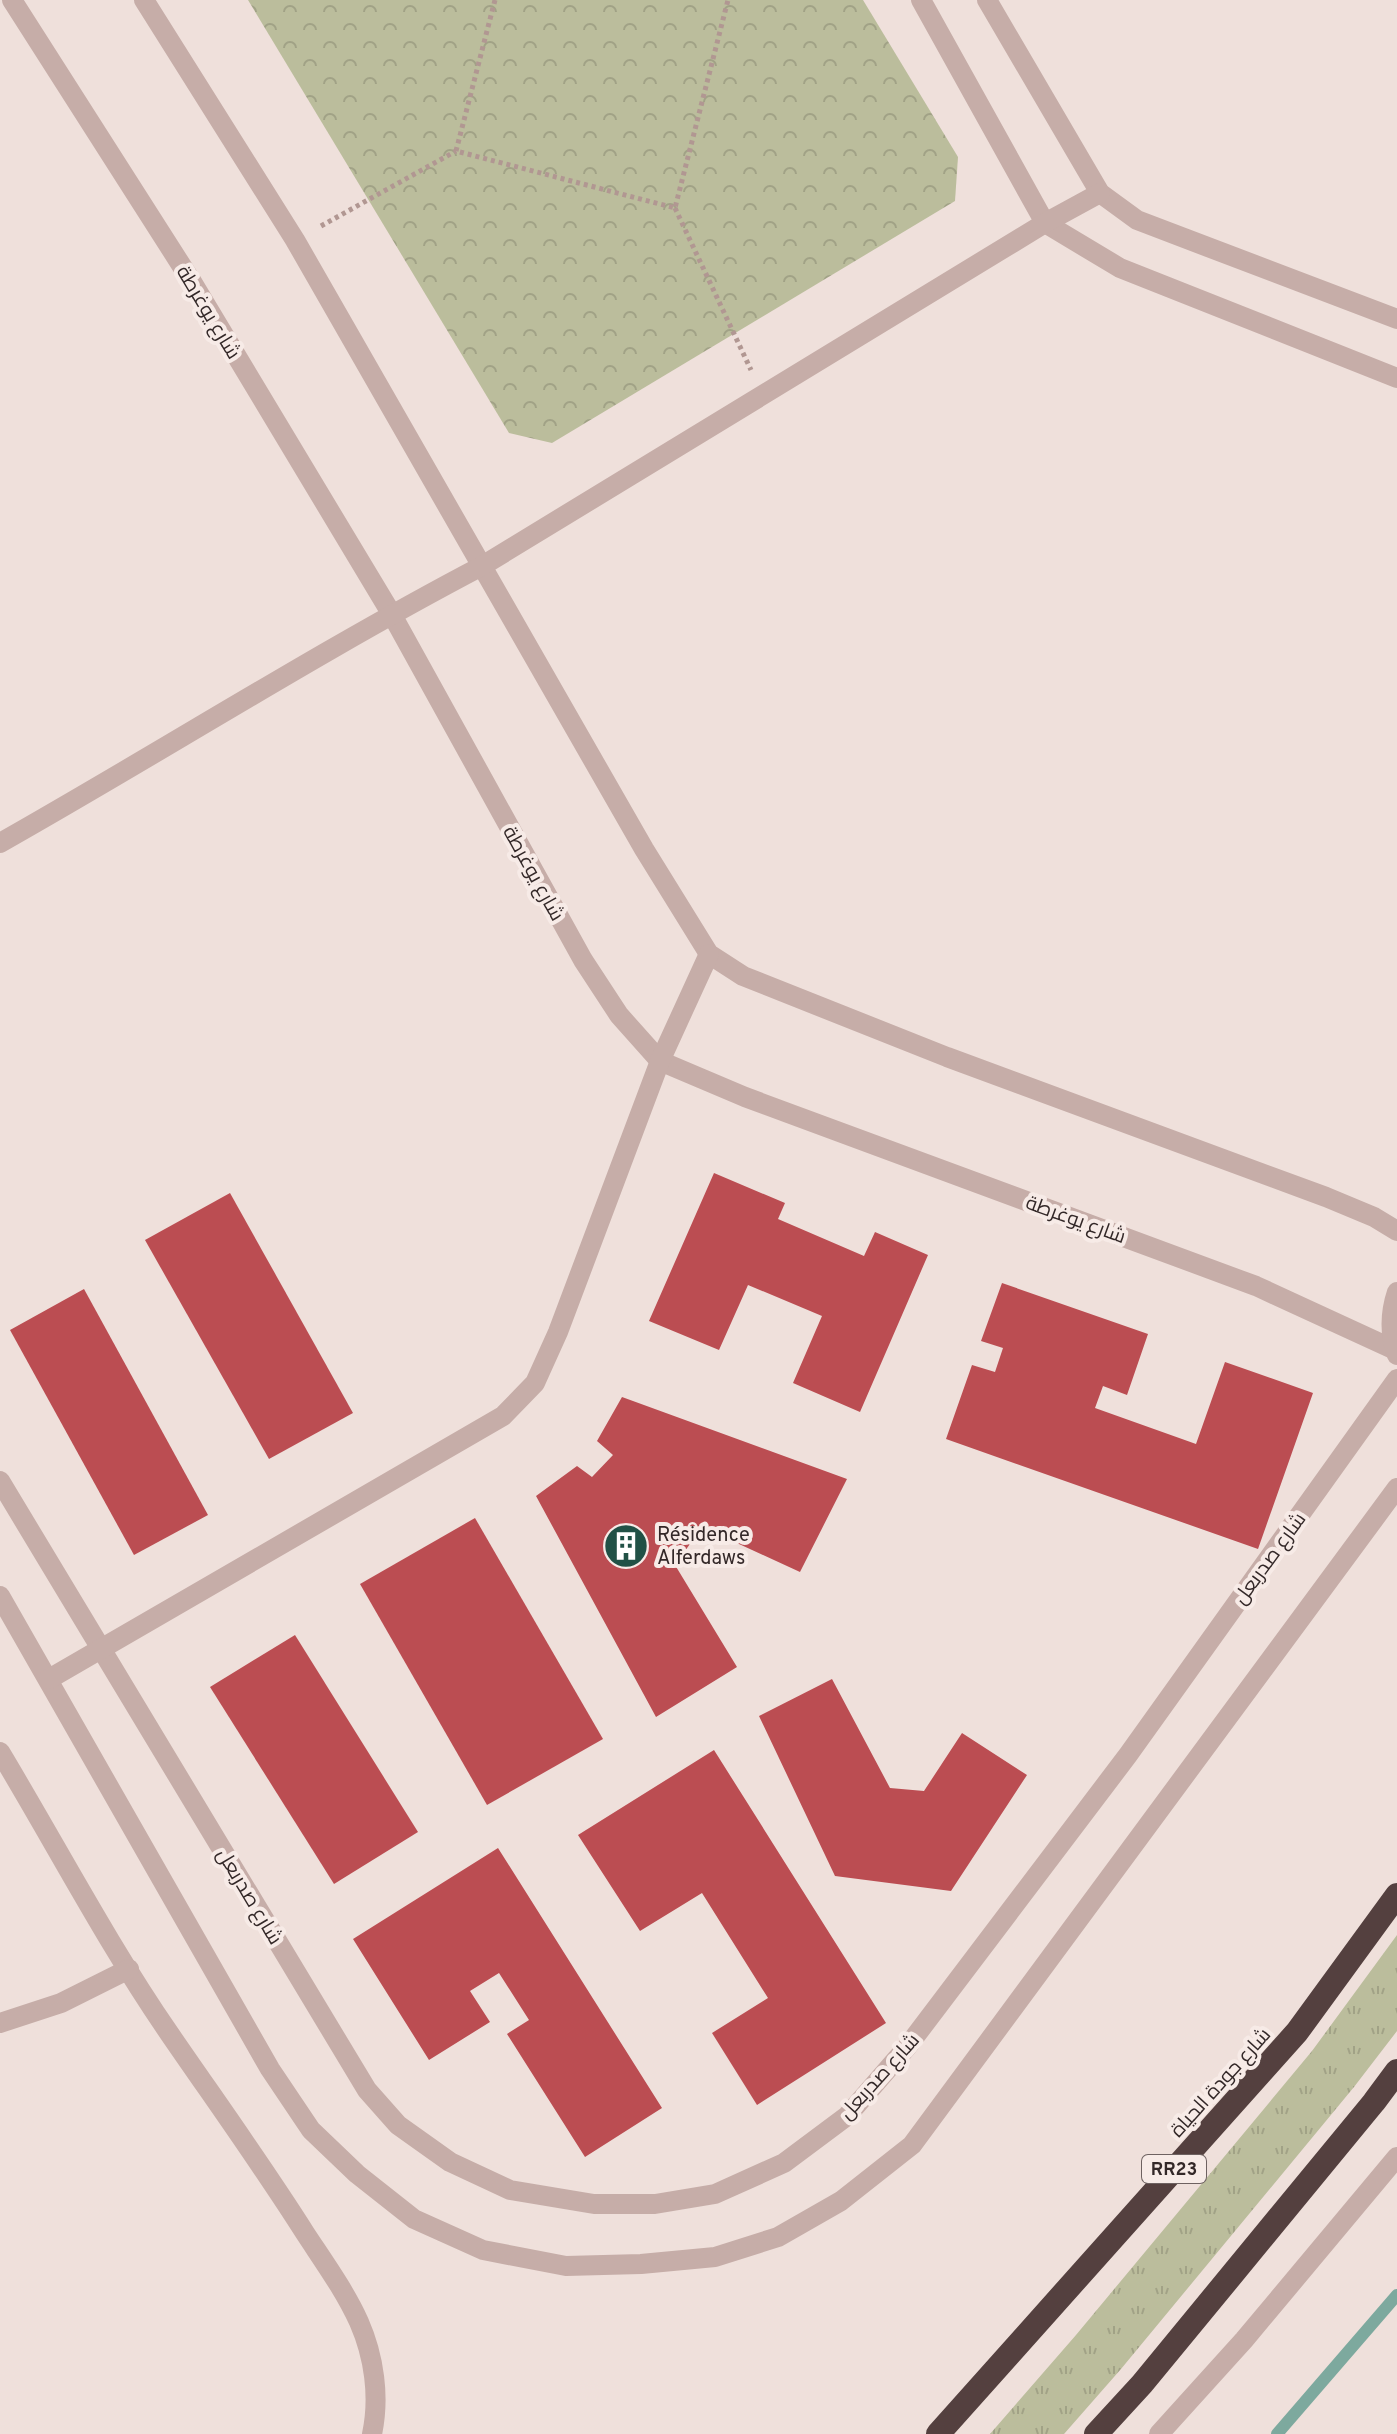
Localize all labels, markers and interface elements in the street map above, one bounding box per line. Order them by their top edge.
street label: شارع يوغرطة [169,262,245,365]
street label: شارع يوغرطة [496,822,569,926]
street label: شارع يوغرطة [1022,1191,1129,1251]
street label: شارع صدربعل [1228,1508,1313,1610]
building icon: Résidence Alferdaws [602,1522,650,1570]
place label: Résidence Alferdaws [657,1523,750,1572]
street label: شارع صدربعل [209,1844,287,1950]
street label: شارع جودة الحياة [1165,2023,1278,2144]
street label: شارع صدربعل [835,2029,926,2126]
road number: RR23 [1142,2155,1206,2183]

